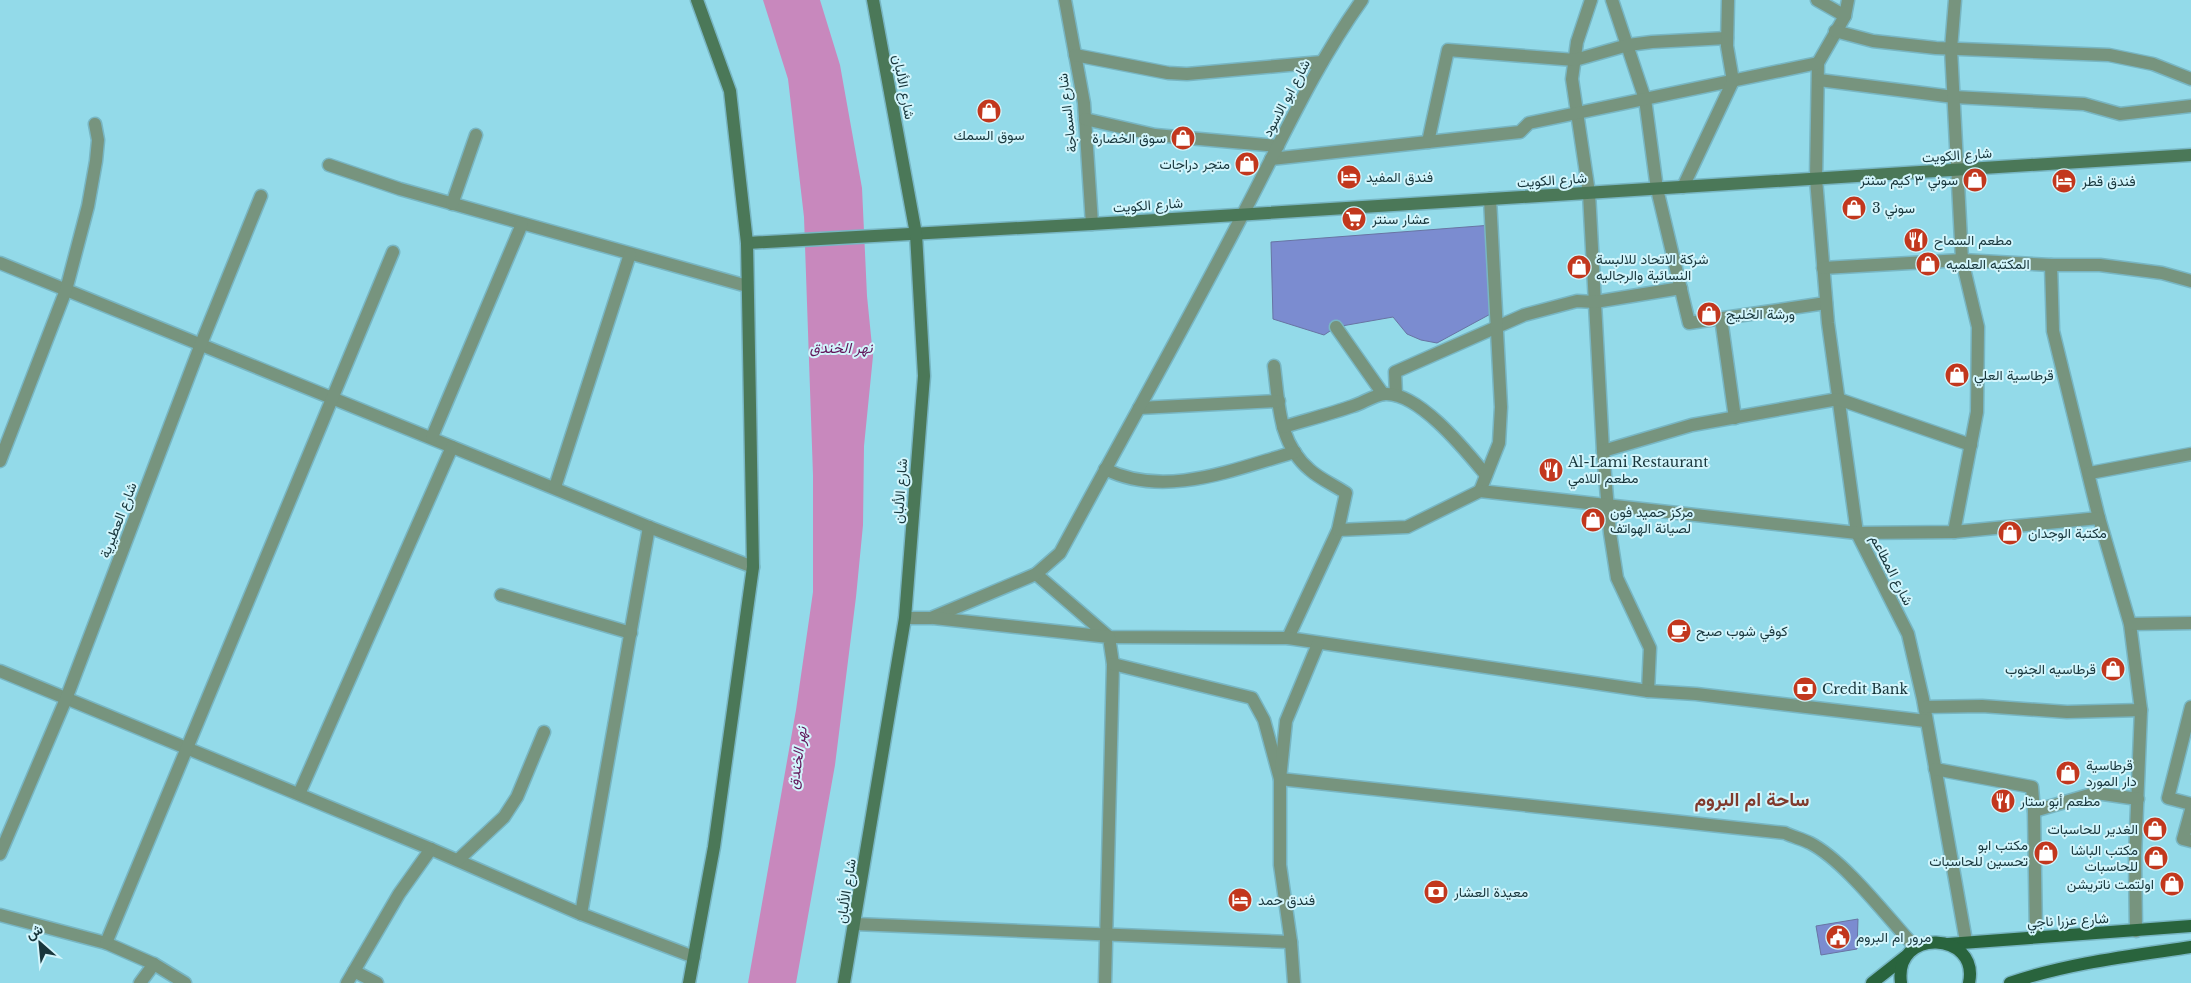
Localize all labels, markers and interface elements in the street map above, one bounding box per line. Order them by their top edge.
street label: شارع الألبان [887,53,919,121]
street label: شارع ابو الاسود [1258,56,1316,141]
street label: شارع السماجة [1053,72,1083,154]
shop icon: سوق السمك [976,98,1002,124]
shop icon: سوق الخضارة [1170,125,1196,151]
place label: سوق السمك [954,126,1024,144]
place label: سوق الخضارة [1092,129,1166,147]
street label: شارع الكويت [1921,144,1993,168]
shop icon: متجر دراجات [1234,151,1260,177]
place label: متجر دراجات [1159,155,1230,173]
hotel icon: فندق المفيد [1336,164,1362,190]
shop icon: سوني ٣ كيم سنتر [1962,167,1988,193]
place label: فندق المفيد [1366,168,1433,186]
hotel icon: فندق قطر [2051,168,2077,194]
street label: شارع الكويت [1516,169,1588,193]
place label: سوني ٣ كيم سنتر [1859,171,1958,192]
place label: فندق قطر [2081,172,2136,190]
street label: شارع الكويت [1112,194,1184,218]
shop icon: سوني 3 [1841,195,1867,221]
place label: سوني 3 [1872,199,1915,220]
supermarket icon: عشار سنتر [1341,206,1367,232]
place label: عشار سنتر [1371,210,1430,228]
restaurant icon: مطعم السماح [1903,227,1929,253]
place label: مطعم السماح [1934,231,2012,251]
place label: شركة الاتحاد للالبسة النسائية والرجاليه [1596,250,1709,284]
shop icon: المكتبه العلميه [1915,251,1941,277]
shop icon: شركة الاتحاد للالبسة النسائية والرجاليه [1566,254,1592,280]
place label: المكتبه العلميه [1946,255,2030,273]
shop icon: ورشة الخليج [1696,301,1722,327]
place label: ورشة الخليج [1726,305,1795,325]
water label: نهر الخندق [809,338,873,357]
shop icon: قرطاسية العلي [1944,362,1970,388]
place label: قرطاسية العلي [1974,366,2054,387]
place label: Al-Lami Restaurant مطعم اللامي [1567,453,1709,490]
restaurant icon: Al-Lami Restaurant مطعم اللامي [1538,457,1564,483]
street label: شارع الألبان [889,458,913,524]
street label: شارع العطيرية [95,480,143,561]
place label: مركز حميد فون لصيانة الهواتف [1610,503,1693,537]
shop icon: مركز حميد فون لصيانة الهواتف [1580,507,1606,533]
shop icon: مكتبة الوجدان [1997,520,2023,546]
place label: مكتبة الوجدان [2028,524,2107,542]
street label: شارع المطاعم [1865,532,1917,609]
cafe icon: كوفي شوب صبح [1666,618,1692,644]
place label: كوفي شوب صبح [1696,622,1788,643]
shop icon: قرطاسيه الجنوب [2100,656,2126,682]
place label: قرطاسيه الجنوب [2005,660,2096,678]
bank icon: Credit Bank [1792,676,1818,702]
place label: Credit Bank [1822,680,1908,698]
water label: نهر الخندق [783,725,811,791]
place label: قرطاسية دار المورد [2086,756,2137,790]
shop icon: قرطاسية دار المورد [2055,760,2081,786]
district label: ساحة ام البروم [1694,788,1810,812]
restaurant icon: مطعم أبو ستار [1990,788,2016,814]
place label: مطعم أبو ستار [2019,792,2100,810]
shop icon: الغدير للحاسبات [2142,816,2168,842]
place label: الغدير للحاسبات [2048,820,2138,838]
place label: مكتب ابو تحسين للحاسبات [1929,836,2028,870]
shop icon: مكتب ابو تحسين للحاسبات [2033,840,2059,866]
place label: مكتب الباشا للحاسبات [2071,841,2138,875]
shop icon: مكتب الباشا للحاسبات [2143,845,2169,871]
street label: شارع الألبان [832,857,862,925]
shop icon: اولتمت ناتريشن [2159,871,2185,897]
place label: اولتمت ناتريشن [2067,875,2154,893]
bank icon: معيدة العشار [1423,879,1449,905]
place label: معيدة العشار [1453,883,1528,901]
hotel icon: فندق حمد [1227,887,1253,913]
place label: فندق حمد [1258,891,1315,909]
street label: شارع عزرا ناجي [2027,909,2110,934]
north arrow [15,918,65,968]
text: ش [23,919,46,943]
public building icon: مرور ام البروم [1825,924,1851,950]
place label: مرور ام البروم [1856,928,1931,946]

